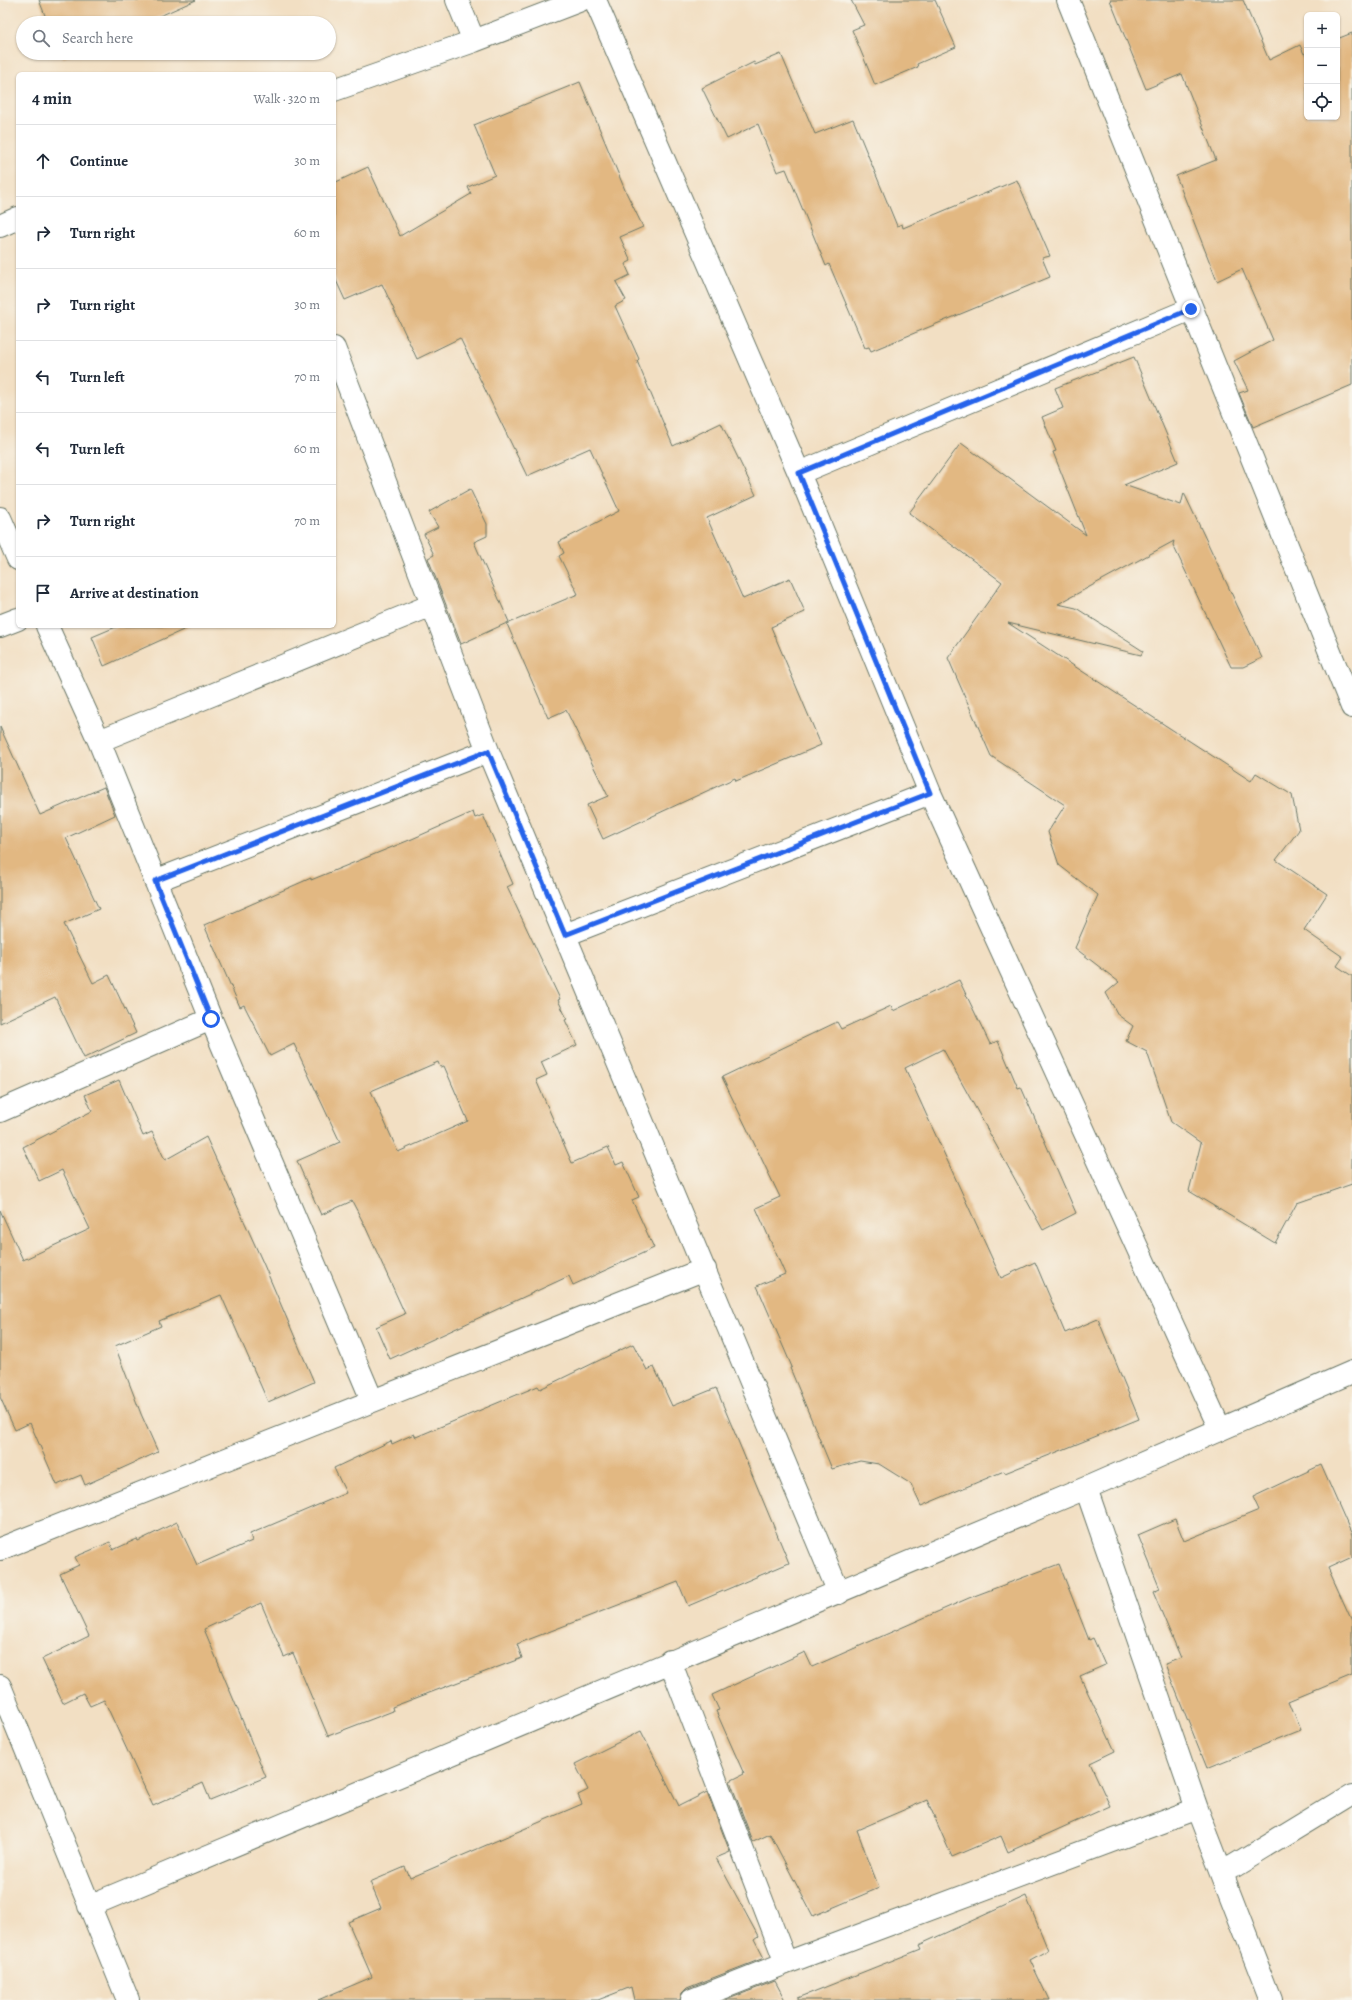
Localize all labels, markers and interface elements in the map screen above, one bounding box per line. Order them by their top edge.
map controls [1304,12,1340,120]
button: + [1304,12,1340,48]
search box [16,16,336,60]
icon: search [30,27,52,49]
text: Search here [62,28,133,48]
button: − [1304,48,1340,84]
button: locate [1304,84,1340,120]
text: 4 min [32,87,72,110]
text: Walk · 320 m [254,90,320,107]
icon: ahead [32,150,54,172]
text: Continue [70,151,128,171]
text: 30 m [294,152,320,169]
icon: right [32,222,54,244]
text: Turn right [70,223,135,243]
text: 60 m [294,224,320,241]
icon: right [32,294,54,316]
text: Turn right [70,295,135,315]
text: 30 m [294,296,320,313]
route end [1182,300,1200,318]
icon: left [32,366,54,388]
text: Turn left [70,367,125,387]
text: 70 m [294,368,320,385]
icon: left [32,438,54,460]
text: Turn left [70,439,125,459]
text: 60 m [294,440,320,457]
icon: right [32,510,54,532]
text: Turn right [70,511,135,531]
text: 70 m [294,512,320,529]
icon: arrive [32,582,54,604]
text: Arrive at destination [70,583,199,603]
route start [202,1010,220,1028]

